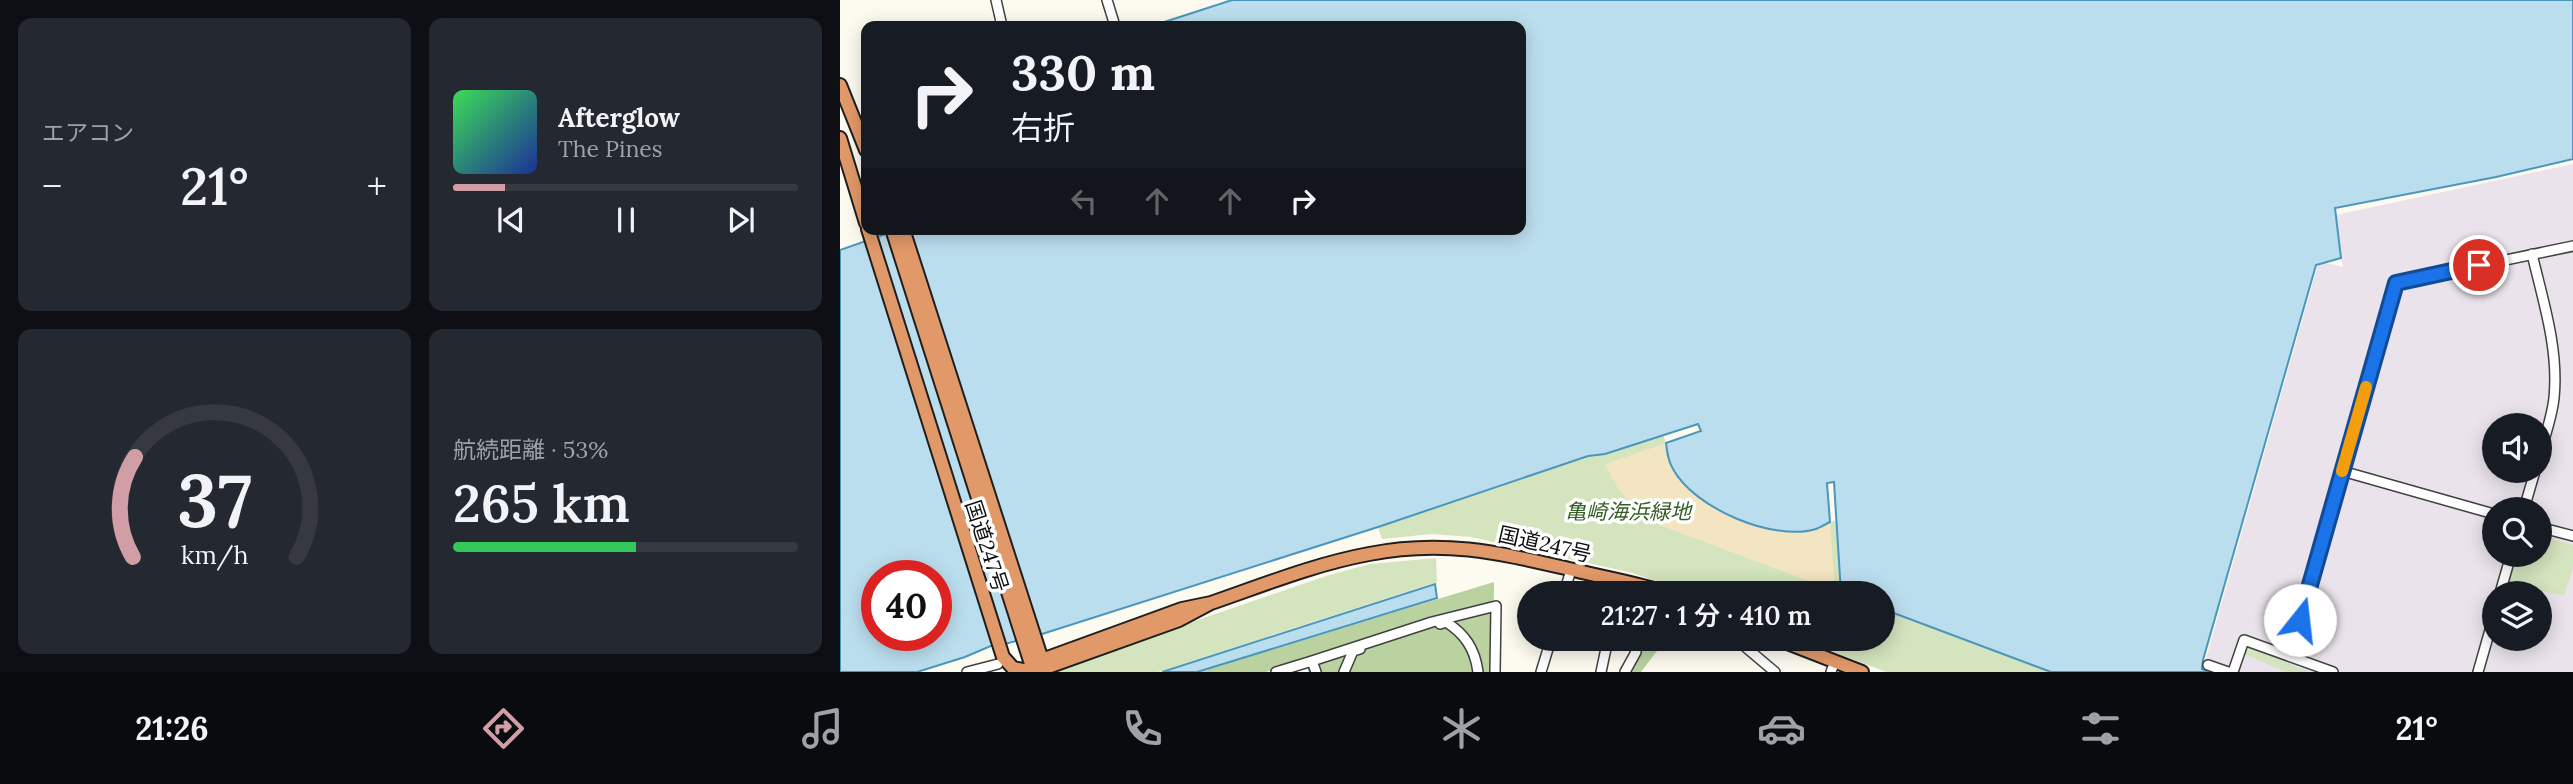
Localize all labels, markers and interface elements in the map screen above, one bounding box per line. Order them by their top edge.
text: 330 m [1011,41,1155,103]
icon: right [896,49,987,140]
text: Afterglow [558,101,680,134]
text: 右折 [1011,107,1075,148]
text: エアコン [42,118,134,147]
text: The Pines [558,134,663,163]
text: 21° [180,153,249,219]
text: − [42,162,62,210]
text: + [367,162,387,210]
icon: left [1065,182,1103,220]
icon: ahead [1138,182,1176,220]
icon: ahead [1211,182,1249,220]
icon: right [1284,182,1322,220]
icon: previous [492,201,530,239]
icon: pause [607,201,645,239]
icon: next [722,201,760,239]
pin [2449,235,2509,295]
icon: arrive [2460,246,2498,284]
map controls [2482,413,2552,651]
button: sound [2482,413,2552,483]
text: 航続距離 · 53% [453,435,608,464]
text: 37 [177,455,252,548]
text: 265 km [453,470,630,536]
street label: 国道247号 [959,497,1015,595]
button: search [2482,497,2552,567]
park label: 亀崎海浜緑地 [1565,498,1693,525]
street label: 国道247号 [1496,520,1594,568]
text: km/h [181,539,248,571]
speed limit sign: 40 [861,560,952,651]
button: layers [2482,581,2552,651]
position arrow [2263,583,2337,657]
text: 21:27 · 1 分 · 410 m [1601,599,1811,632]
icon: directions [479,704,528,753]
icon: music [798,704,847,753]
icon: phone [1118,704,1167,753]
icon: climate [1437,704,1486,753]
icon: car [1757,704,1806,753]
icon: filters [2076,704,2125,753]
text: 21:26 [135,708,209,749]
text: 21° [2395,708,2438,749]

